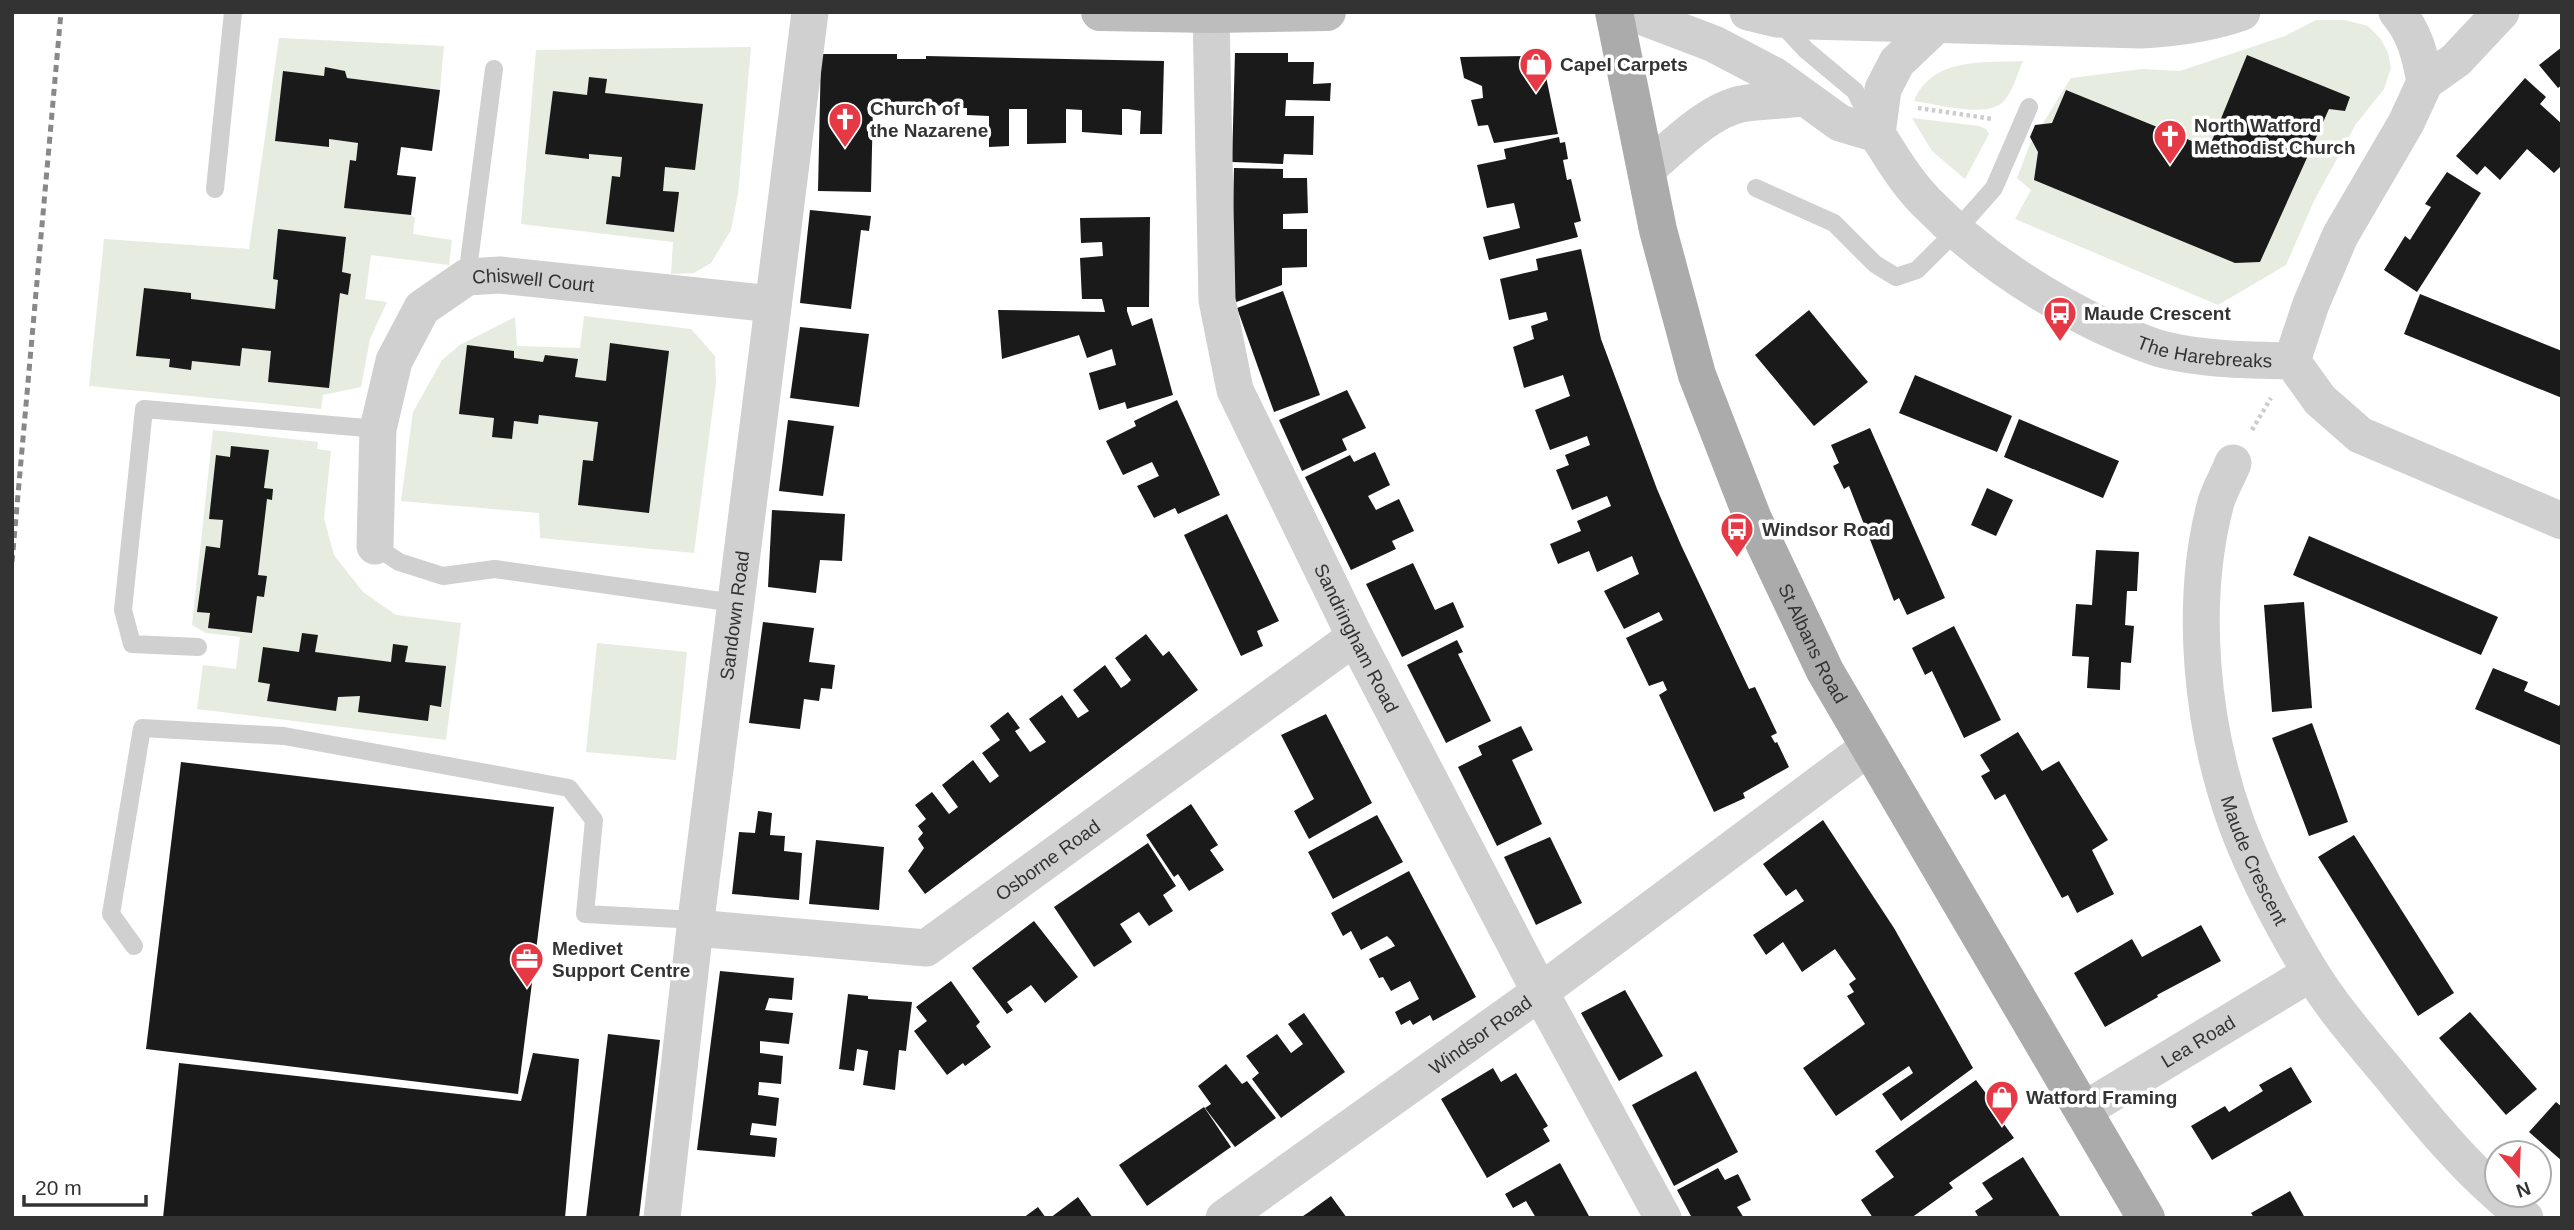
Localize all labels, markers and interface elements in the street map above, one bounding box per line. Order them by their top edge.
shop icon: Capel Carpets [1517,45,1555,94]
place label: Capel Carpets [1560,54,1688,75]
place label: Church of the Nazarene [870,98,988,141]
church icon: Church of the Nazarene [826,100,864,149]
place label: North Watford Methodist Church [2194,115,2356,158]
church icon: North Watford Methodist Church [2151,117,2189,166]
street label: Chiswell Court [472,265,596,296]
bus stop icon: Maude Crescent [2041,294,2079,343]
place label: Maude Crescent [2084,303,2231,324]
street label: The Harebreaks [2134,332,2272,372]
bus stop icon: Windsor Road [1718,510,1756,559]
place label: Windsor Road [1762,519,1891,540]
street label: Sandown Road [716,550,753,681]
street label: Sandringham Road [1310,560,1402,716]
street label: St Albans Road [1774,580,1851,707]
street label: Maude Crescent [2217,793,2292,930]
street label: Osborne Road [992,815,1104,905]
place label: Medivet Support Centre [552,938,690,981]
office icon: Medivet Support Centre [508,940,546,989]
street label: Windsor Road [1425,992,1536,1079]
street label: Lea Road [2157,1011,2239,1072]
shop icon: Watford Framing [1983,1078,2021,1127]
place label: Watford Framing [2026,1087,2177,1108]
north arrow [2483,1139,2553,1209]
scale bar [24,1164,147,1208]
text: 20 m [35,1176,82,1199]
text: N [2513,1177,2533,1202]

